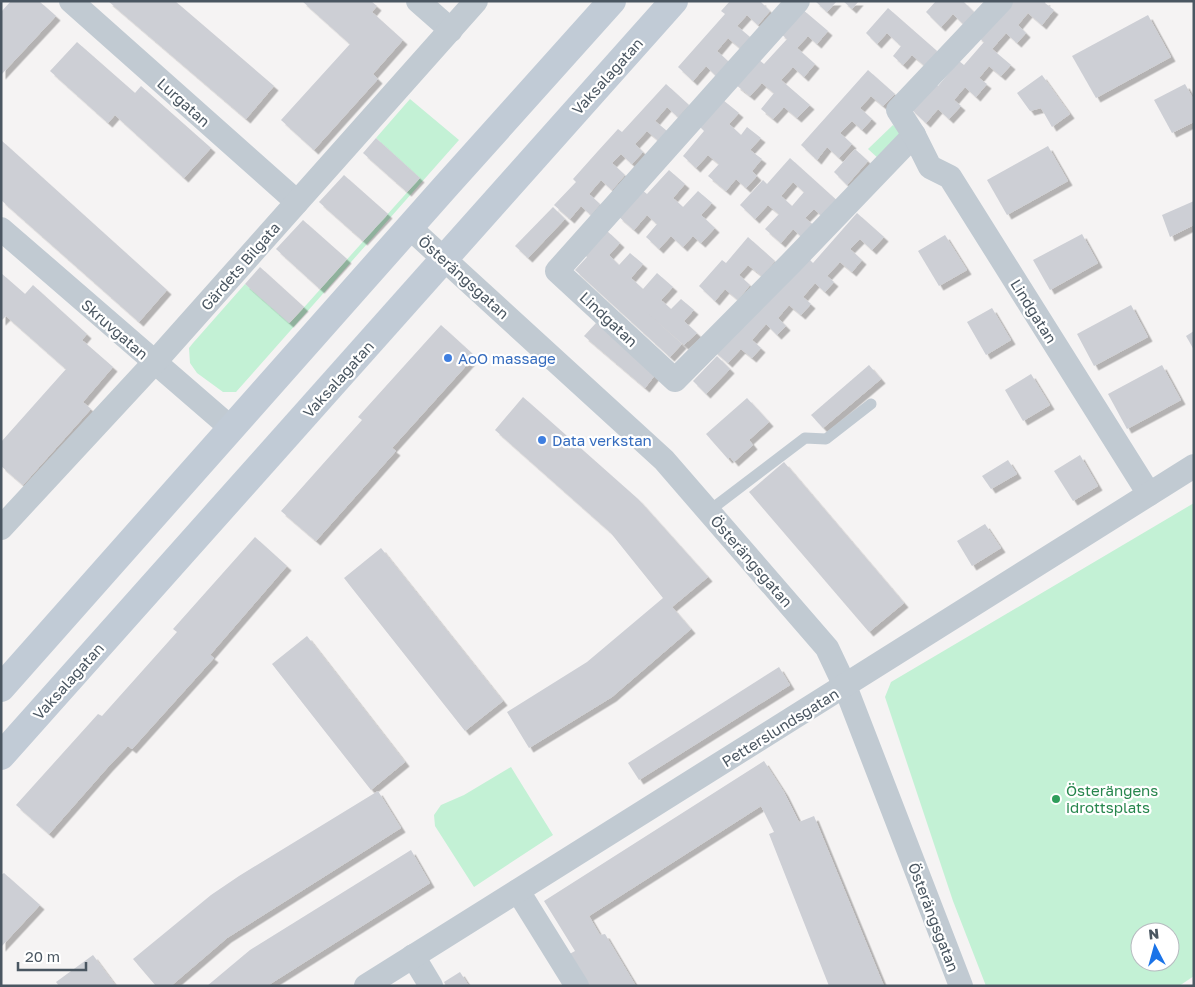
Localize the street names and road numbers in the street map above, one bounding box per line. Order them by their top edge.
street label: Vaksalagatan [568,34,646,118]
street label: Lurgatan [154,74,214,130]
street label: Gärdets Bilgata [197,218,283,314]
street label: Österängsgatan [415,232,513,322]
street label: Lindgatan [1007,276,1061,346]
street label: Lindgatan [576,288,642,350]
street label: Skruvgatan [78,295,152,363]
street label: Vaksalagatan [299,337,377,421]
street label: Österängsgatan [707,511,797,611]
street label: Vaksalagatan [29,639,107,723]
street label: Petterslundsgatan [718,684,842,770]
street label: Österängsgatan [905,860,963,974]

